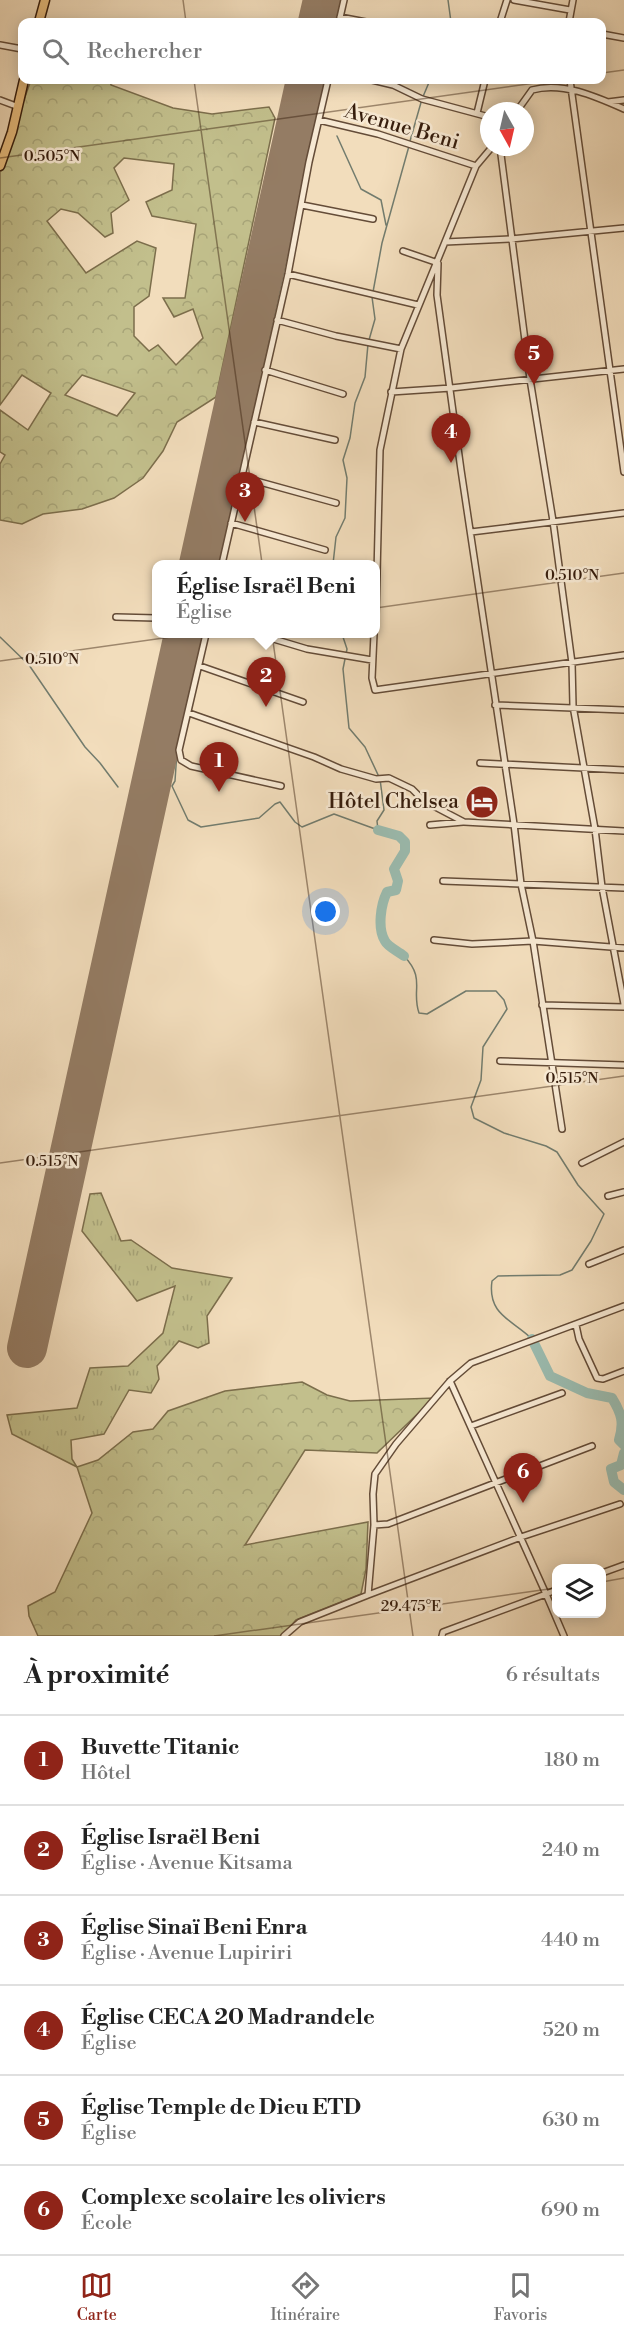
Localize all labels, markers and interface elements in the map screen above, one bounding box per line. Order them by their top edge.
search box [18,18,606,84]
icon: search [39,35,72,68]
text: Rechercher [87,38,202,65]
street label: Avenue Beni [341,98,463,156]
north arrow [480,102,534,156]
text: 0.505°N [24,147,80,166]
pin: 5 [514,336,554,385]
pin: 4 [432,414,470,463]
pin: 3 [226,472,264,522]
popup [152,560,380,638]
text: 0.510°N [545,566,599,585]
text: Église Israël Beni [177,573,356,600]
text: Église [177,600,232,625]
text: 0.510°N [25,650,79,669]
pin: 2 [246,658,286,707]
pin: 1 [200,742,238,792]
hotel icon: Hôtel Chelsea [464,784,500,820]
place label: Hôtel Chelsea [328,789,459,815]
your location [311,897,340,926]
text: 0.515°N [546,1069,598,1088]
text: 0.515°N [26,1152,78,1171]
pin: 6 [504,1454,542,1503]
map controls [552,1564,606,1618]
button: layers [552,1564,606,1618]
text: 29.475°E [381,1597,441,1616]
text: À proximité [24,1659,169,1691]
text: 6 résultats [506,1663,600,1688]
text: Buvette Titanic [81,1734,240,1761]
text: 1 [39,1748,48,1773]
text: 180 m [545,1748,600,1773]
text: Hôtel [81,1761,131,1786]
text: Église Israël Beni [81,1824,260,1851]
text: 2 [37,1838,50,1863]
text: 240 m [542,1838,600,1863]
text: Église · Avenue Kitsama [81,1851,293,1876]
text: Église Sinaï Beni Enra [81,1914,307,1941]
text: 3 [37,1928,50,1953]
text: 440 m [541,1928,600,1953]
text: Église · Avenue Lupiriri [81,1941,292,1966]
text: Église CECA 20 Madrandele [81,2004,375,2031]
text: 4 [37,2018,50,2043]
text: 520 m [543,2018,600,2043]
text: Église [81,2031,137,2056]
text: Église Temple de Dieu ETD [81,2094,361,2121]
text: 5 [37,2108,50,2133]
text: 630 m [542,2108,600,2133]
text: Église [81,2121,137,2146]
text: Complexe scolaire les oliviers [81,2184,386,2211]
text: 6 [37,2198,50,2223]
text: 690 m [541,2198,600,2223]
text: École [81,2211,132,2236]
tab: Carte [77,2269,117,2325]
tab: Itinéraire [270,2269,340,2325]
tab: Favoris [494,2269,547,2325]

